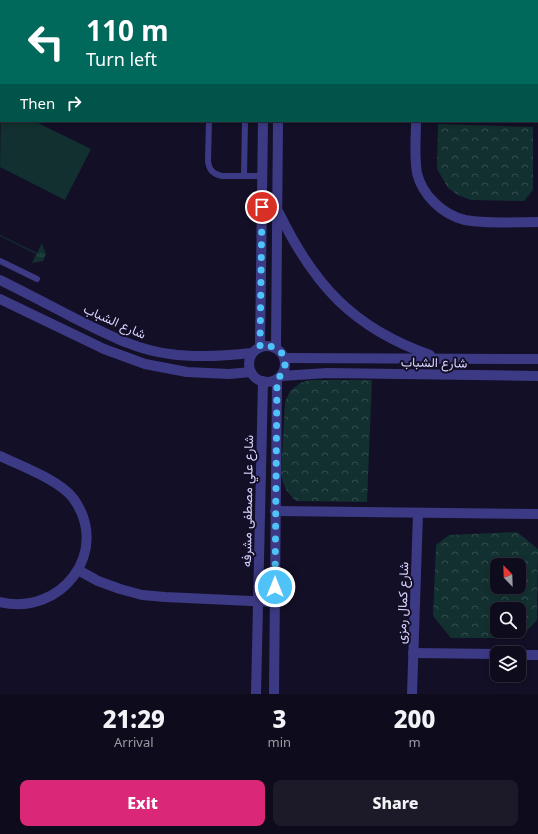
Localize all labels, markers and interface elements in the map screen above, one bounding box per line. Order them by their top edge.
text: 110 m [86,11,169,49]
icon: left [20,16,72,68]
text: Turn left [86,47,157,71]
icon: right [63,92,85,114]
text: Then [20,93,55,113]
pin [245,190,279,224]
icon: arrive [251,196,273,218]
street label: شارع الشباب [81,299,149,344]
street label: شارع الشباب [401,352,467,373]
street label: شارع علي مصطفى مشرفه [237,435,259,567]
north arrow [490,558,526,594]
map controls [490,558,526,682]
street label: شارع كمال رمزى [392,562,413,645]
position arrow [254,566,296,608]
button: search [490,602,526,638]
button: layers [490,646,526,682]
text: 21:29 [103,702,165,735]
text: 3 [272,702,286,735]
text: 200 [394,702,435,735]
text: Arrival [114,733,154,751]
text: min [268,733,291,751]
text: m [408,733,421,751]
button: Exit [20,780,265,826]
button: Share [273,780,518,826]

